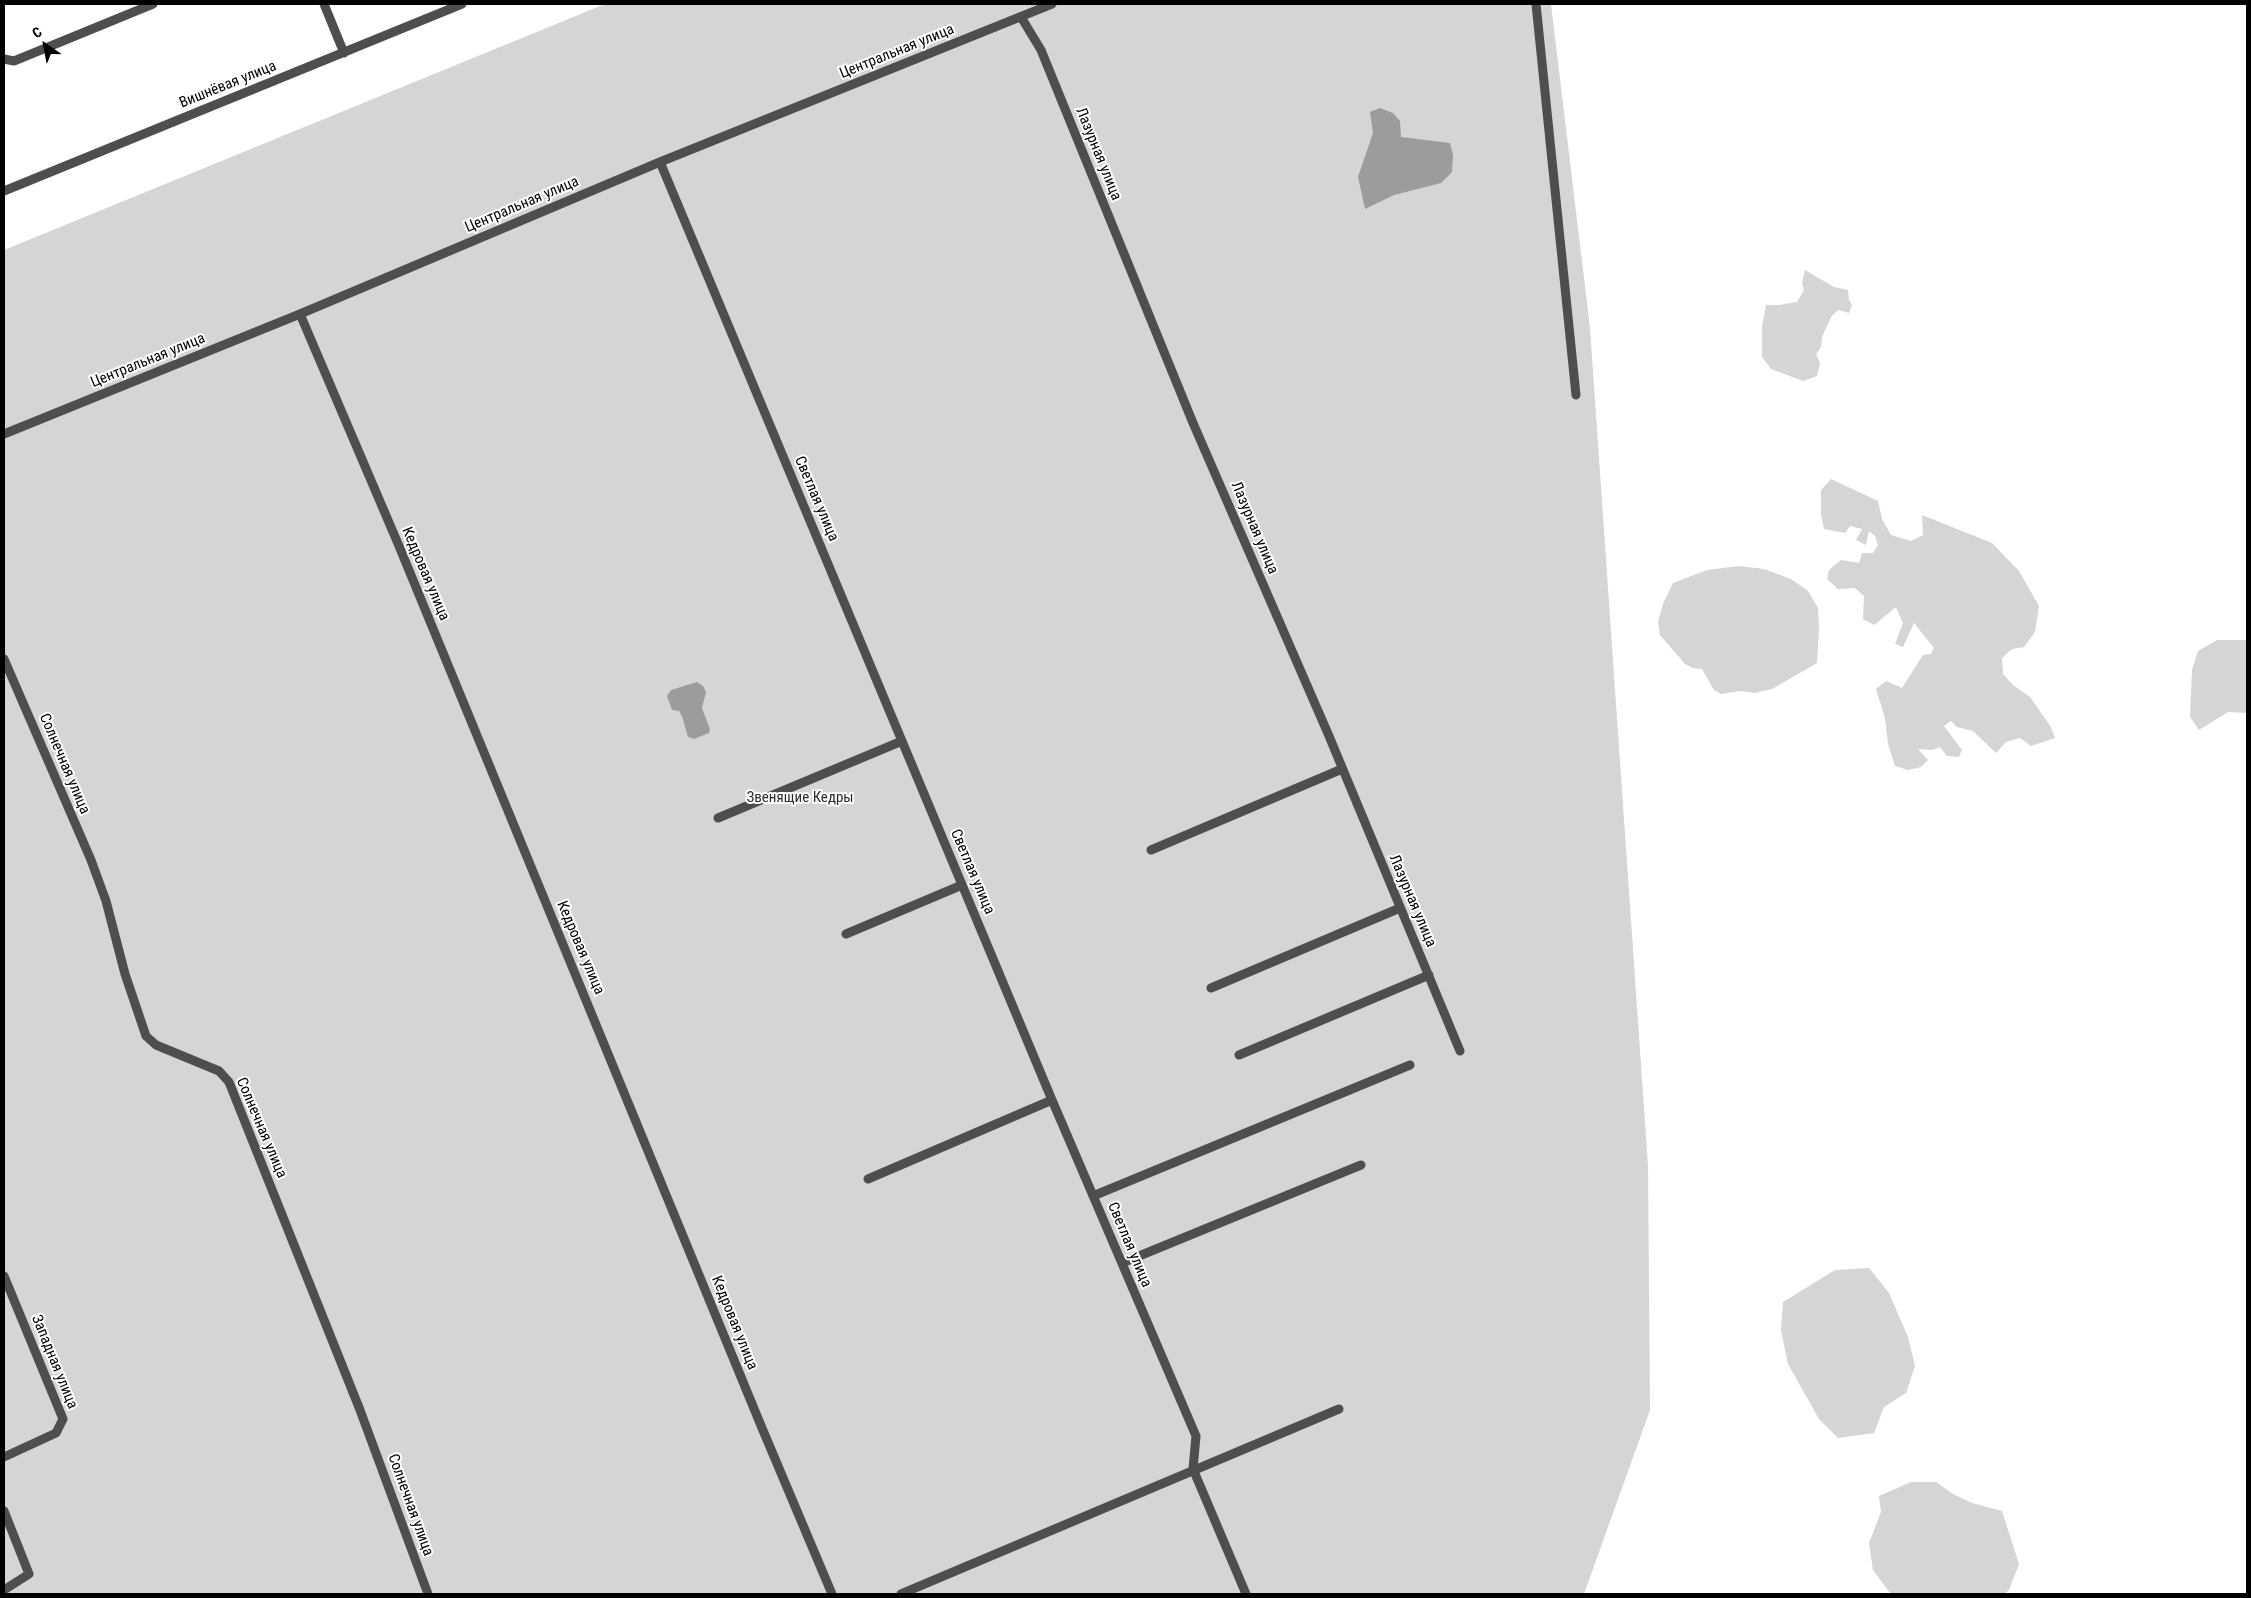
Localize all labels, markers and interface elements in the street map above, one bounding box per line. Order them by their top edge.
north arrow [20,20,70,70]
street label: Центральная улица [837,21,957,83]
text: С [29,24,45,41]
street label: Вишнёвая улица [177,57,279,113]
street label: Лазурная улица [1071,105,1125,203]
street label: Центральная улица [462,173,582,237]
street label: Центральная улица [88,330,208,392]
street label: Светлая улица [790,454,842,544]
street label: Лазурная улица [1226,479,1282,577]
street label: Кедровая улица [397,524,453,624]
street label: Солнечная улица [35,711,93,817]
park label: Звенящие Кедры [746,789,854,807]
street label: Светлая улица [946,827,998,917]
street label: Лазурная улица [1384,852,1440,950]
street label: Кедровая улица [552,898,608,998]
street label: Солнечная улица [232,1075,290,1181]
street label: Светлая улица [1103,1200,1155,1290]
street label: Кедровая улица [707,1273,761,1373]
street label: Западная улица [27,1312,81,1412]
street label: Солнечная улица [383,1452,437,1558]

